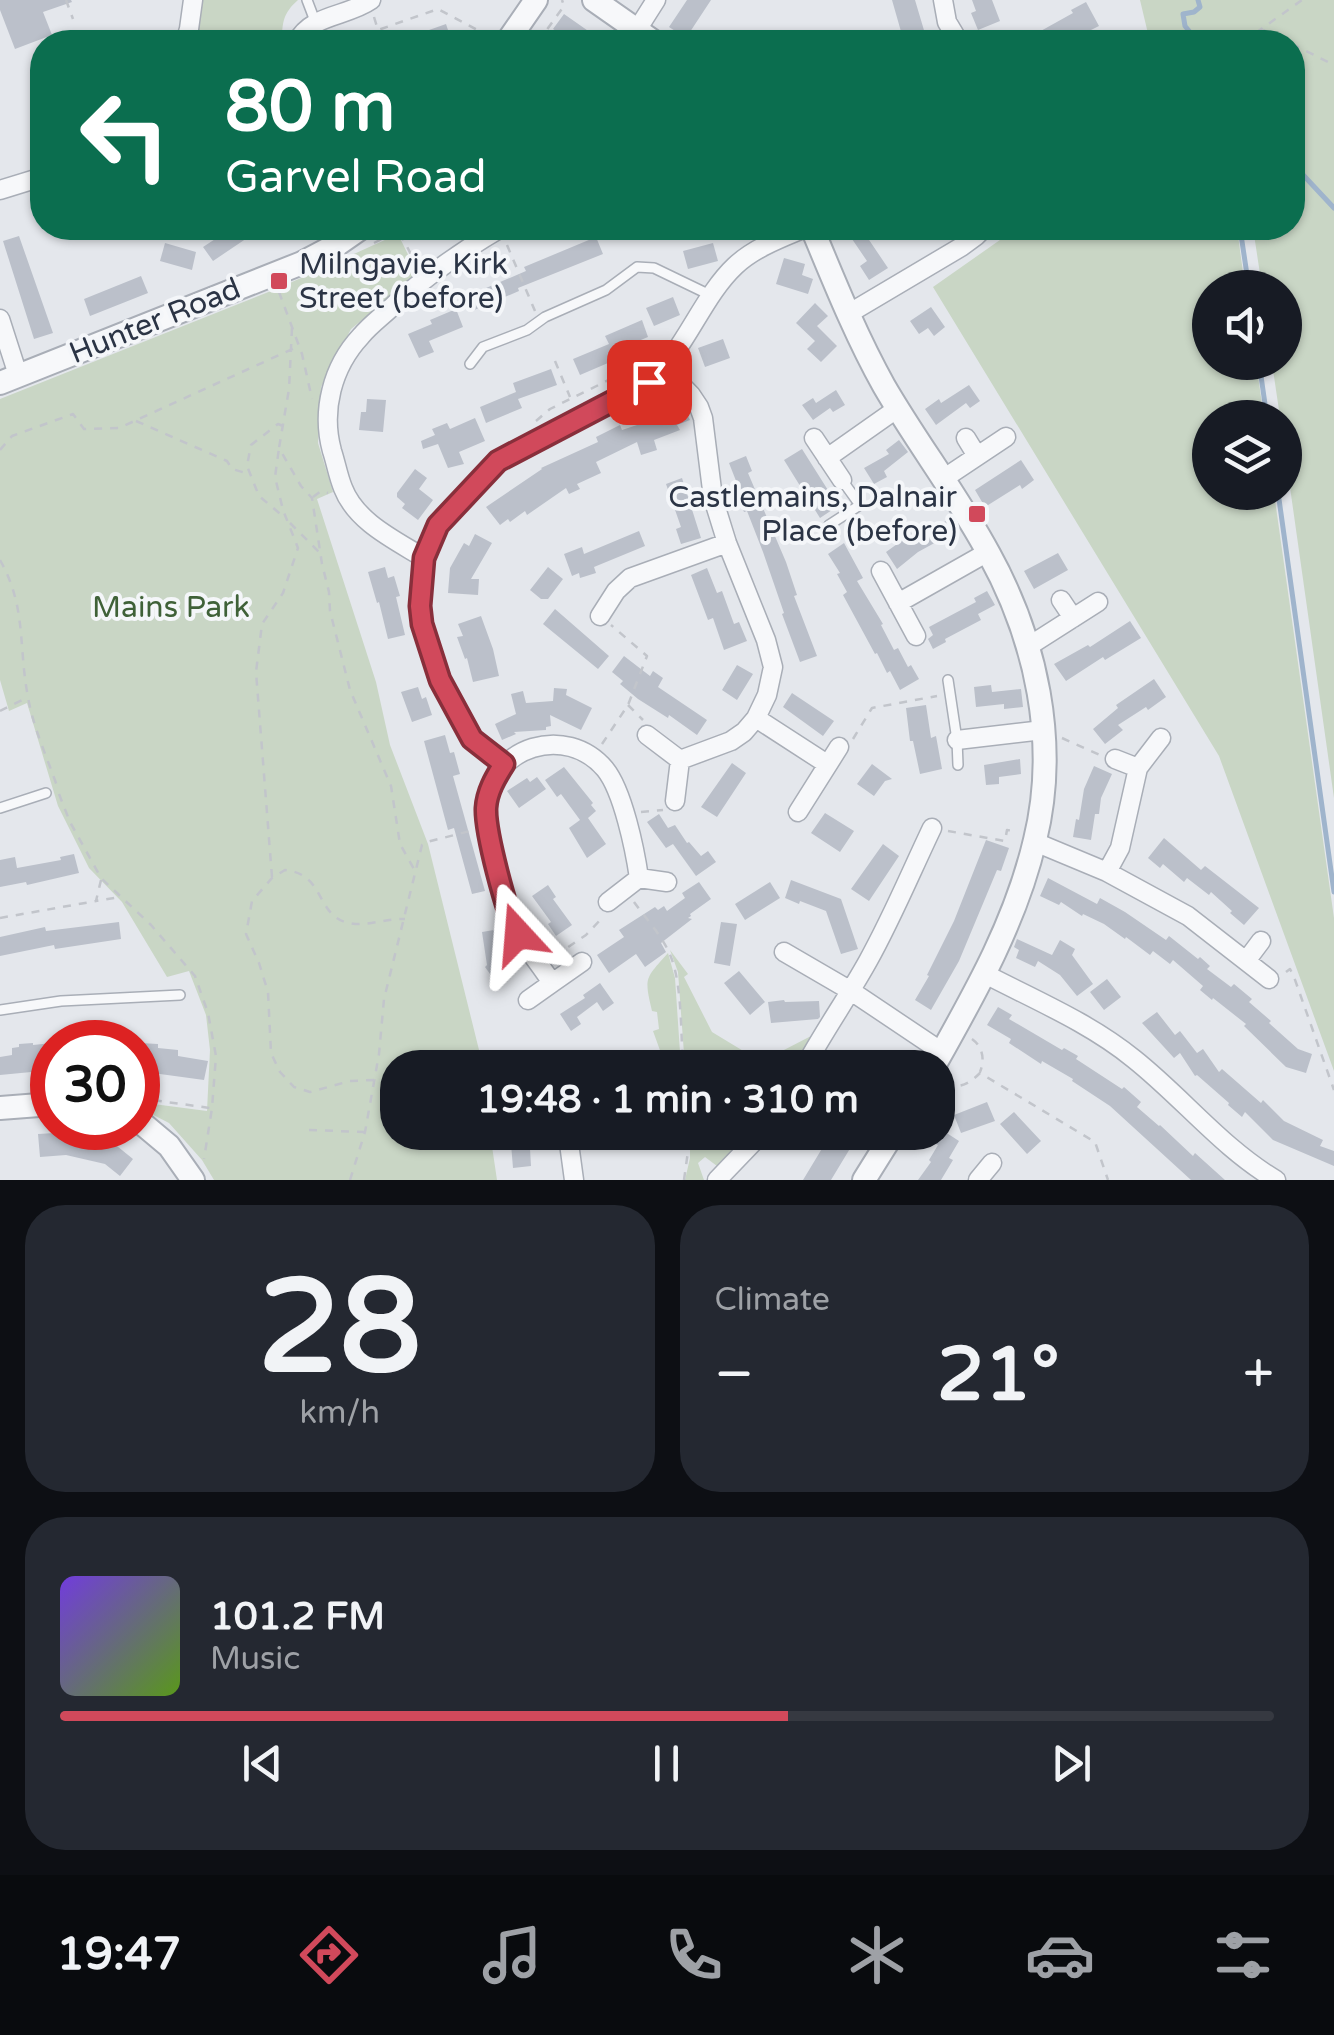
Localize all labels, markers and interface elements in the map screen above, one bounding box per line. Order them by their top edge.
text: 80 m [225,66,395,150]
icon: left [60,70,190,200]
text: Garvel Road [225,151,487,205]
place label: Milngavie, Kirk Street (before) [299,246,508,317]
street label: Hunter Road [64,270,246,372]
marker: Milngavie, Kirk Street (before) [268,270,290,292]
map controls [1192,270,1302,510]
button: sound [1192,270,1302,380]
pin [607,340,692,425]
icon: arrive [622,355,677,410]
button: layers [1192,400,1302,510]
place label: Castlemains, Dalnair Place (before) [668,479,957,550]
marker: Castlemains, Dalnair Place (before) [966,503,988,525]
park label: Mains Park [92,589,250,626]
position arrow [466,882,570,986]
speed limit sign: 30 [30,1020,160,1150]
text: 19:48 · 1 min · 310 m [476,1077,859,1123]
text: 28 [258,1251,421,1407]
text: Climate [715,1281,830,1319]
text: 21° [937,1330,1060,1420]
text: − [715,1342,754,1408]
text: + [1243,1342,1274,1408]
text: km/h [300,1394,380,1432]
text: 101.2 FM [210,1594,385,1640]
text: Music [210,1640,300,1678]
icon: previous [235,1736,290,1791]
icon: pause [639,1736,694,1791]
icon: next [1044,1736,1099,1791]
icon: directions [294,1920,364,1990]
icon: music [477,1920,547,1990]
icon: phone [659,1920,729,1990]
icon: climate [842,1920,912,1990]
icon: car [1025,1920,1095,1990]
icon: filters [1208,1920,1278,1990]
text: 19:47 [56,1928,181,1982]

